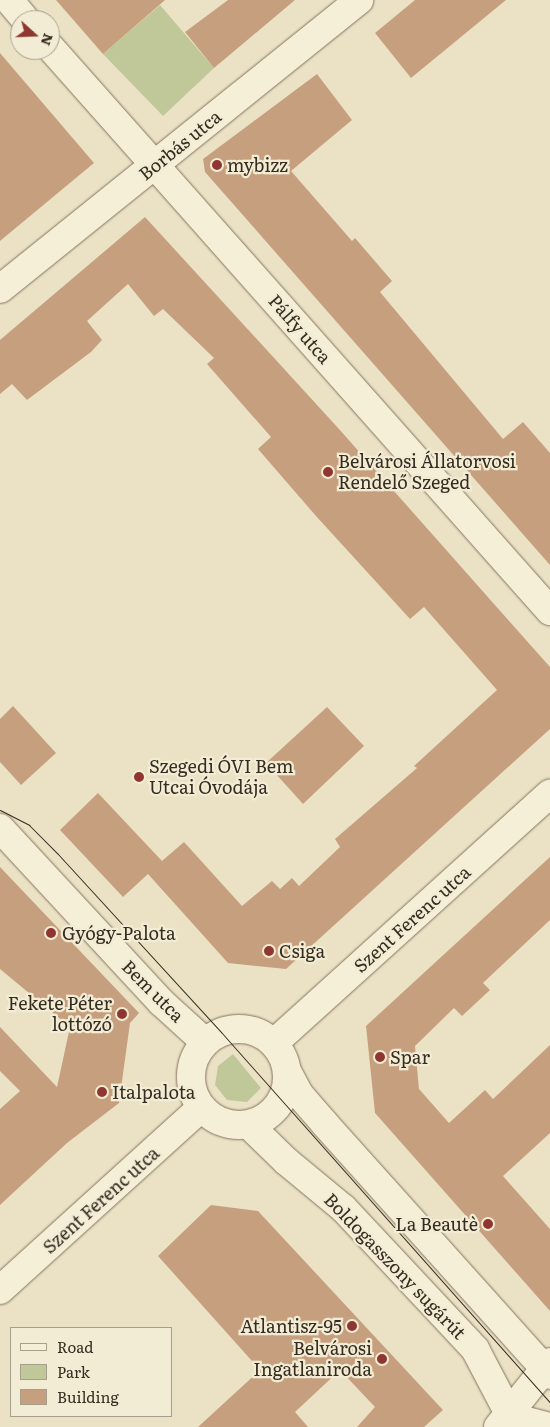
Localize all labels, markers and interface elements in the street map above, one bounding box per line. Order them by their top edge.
north arrow [10,10,60,60]
text: N [37,31,60,49]
street label: Borbás utca [135,105,225,185]
place label: mybizz [227,154,288,176]
marker: mybizz [211,159,223,171]
street label: Pálfy utca [264,290,336,368]
place label: Belvárosi Állatorvosi Rendelő Szeged [338,451,516,494]
marker: Belvárosi Állatorvosi Rendelő Szeged [322,466,334,478]
place label: Szegedi ÓVI Bem Utcai Óvodája [149,756,293,799]
marker: Szegedi ÓVI Bem Utcai Óvodája [133,771,145,783]
street label: Szent Ferenc utca [349,861,475,977]
place label: Gyógy-Palota [62,922,176,944]
marker: Gyógy-Palota [44,926,58,940]
place label: Csiga [279,940,325,962]
marker: Csiga [263,945,275,957]
street label: Bem utca [117,955,189,1027]
place label: Fekete Péter lottózó [8,993,112,1036]
marker: Fekete Péter lottózó [116,1008,128,1020]
place label: Spar [390,1046,430,1068]
marker: Spar [374,1051,386,1063]
place label: Italpalota [112,1081,195,1103]
marker: Italpalota [96,1086,108,1098]
street label: Szent Ferenc utca [38,1142,164,1258]
street label: Boldogasszony sugárút [320,1189,470,1343]
place label: La Beautè [395,1213,478,1235]
marker: La Beautè [482,1218,494,1230]
place label: Atlantisz-95 [240,1315,342,1337]
marker: Atlantisz-95 [346,1320,358,1332]
legend [10,1327,172,1417]
text: Road [57,1335,93,1358]
place label: Belvárosi Ingatlaniroda [253,1338,372,1380]
marker: Belvárosi Ingatlaniroda [376,1353,388,1365]
text: Park [57,1360,90,1383]
text: Building [57,1385,119,1408]

